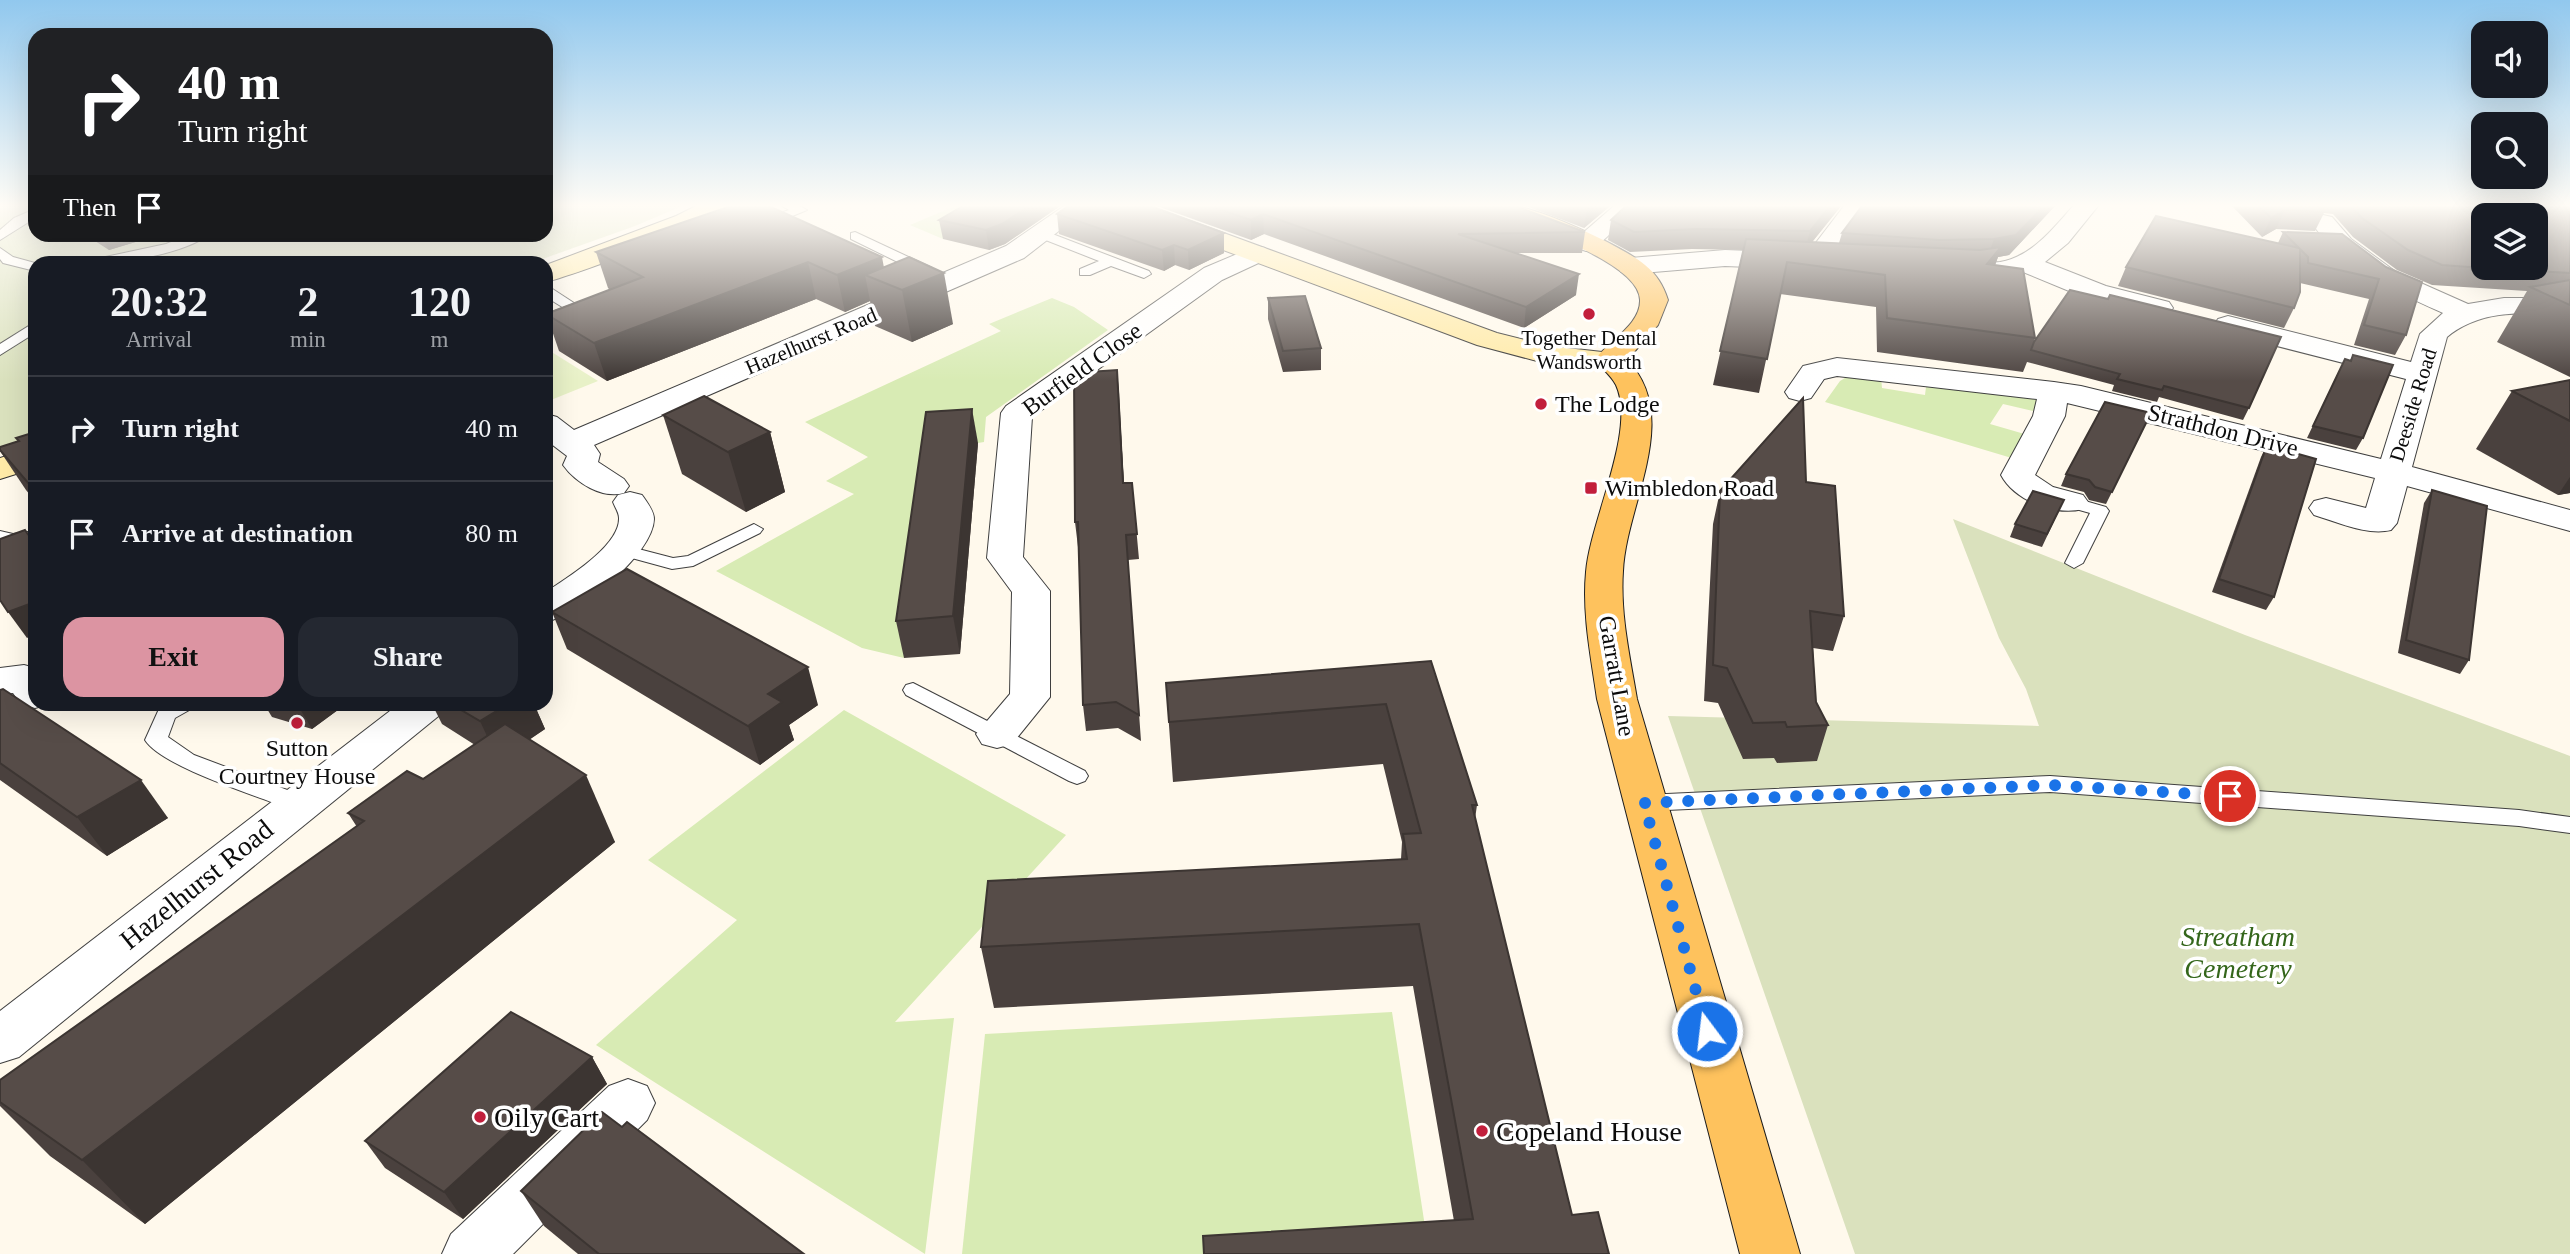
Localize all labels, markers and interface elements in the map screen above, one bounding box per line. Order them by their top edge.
map controls [2471,21,2548,280]
button: sound [2471,21,2548,98]
text: 40 m [178,55,280,110]
icon: right [63,56,154,147]
button: search [2471,112,2548,189]
text: Turn right [178,113,308,149]
icon: arrive [130,189,168,227]
text: Then [63,193,116,222]
button: layers [2471,203,2548,280]
text: 20:32 [110,279,208,325]
text: 2 [297,279,318,325]
text: 120 [408,279,471,325]
street label: Hazelhurst Road [742,302,881,380]
marker: Together Dental Wandsworth [1581,306,1597,322]
street label: Burfield Close [1017,317,1147,421]
place label: Together Dental Wandsworth [1521,326,1657,374]
text: Arrival [126,327,192,352]
text: min [290,327,326,352]
text: m [430,327,448,352]
street label: Deeside Road [2384,345,2442,465]
place label: The Lodge [1555,391,1660,417]
marker: The Lodge [1533,396,1549,412]
street label: Strathdon Drive [2145,399,2301,461]
icon: right [63,410,101,448]
text: Turn right [122,414,239,443]
text: 40 m [465,414,518,443]
place label: Wimbledon Road [1605,475,1774,501]
marker: Wimbledon Road [1583,480,1599,496]
icon: arrive [63,515,101,553]
text: Arrive at destination [122,519,353,548]
text: 80 m [465,519,518,548]
street label: Garratt Lane [1594,614,1640,738]
button: Exit [63,617,284,697]
button: Share [298,617,518,697]
marker: Sutton Courtney House [289,715,305,731]
place label: Sutton Courtney House [219,735,375,789]
pin [2200,766,2260,826]
icon: arrive [2211,777,2249,815]
street label: Hazelhurst Road [114,813,279,955]
park label: Streatham Cemetery [2181,921,2295,984]
position arrow [1670,994,1744,1068]
place label: Oily Cart [494,1102,599,1133]
marker: Oily Cart [472,1109,488,1125]
place label: Copeland House [1496,1116,1682,1147]
marker: Copeland House [1474,1123,1490,1139]

